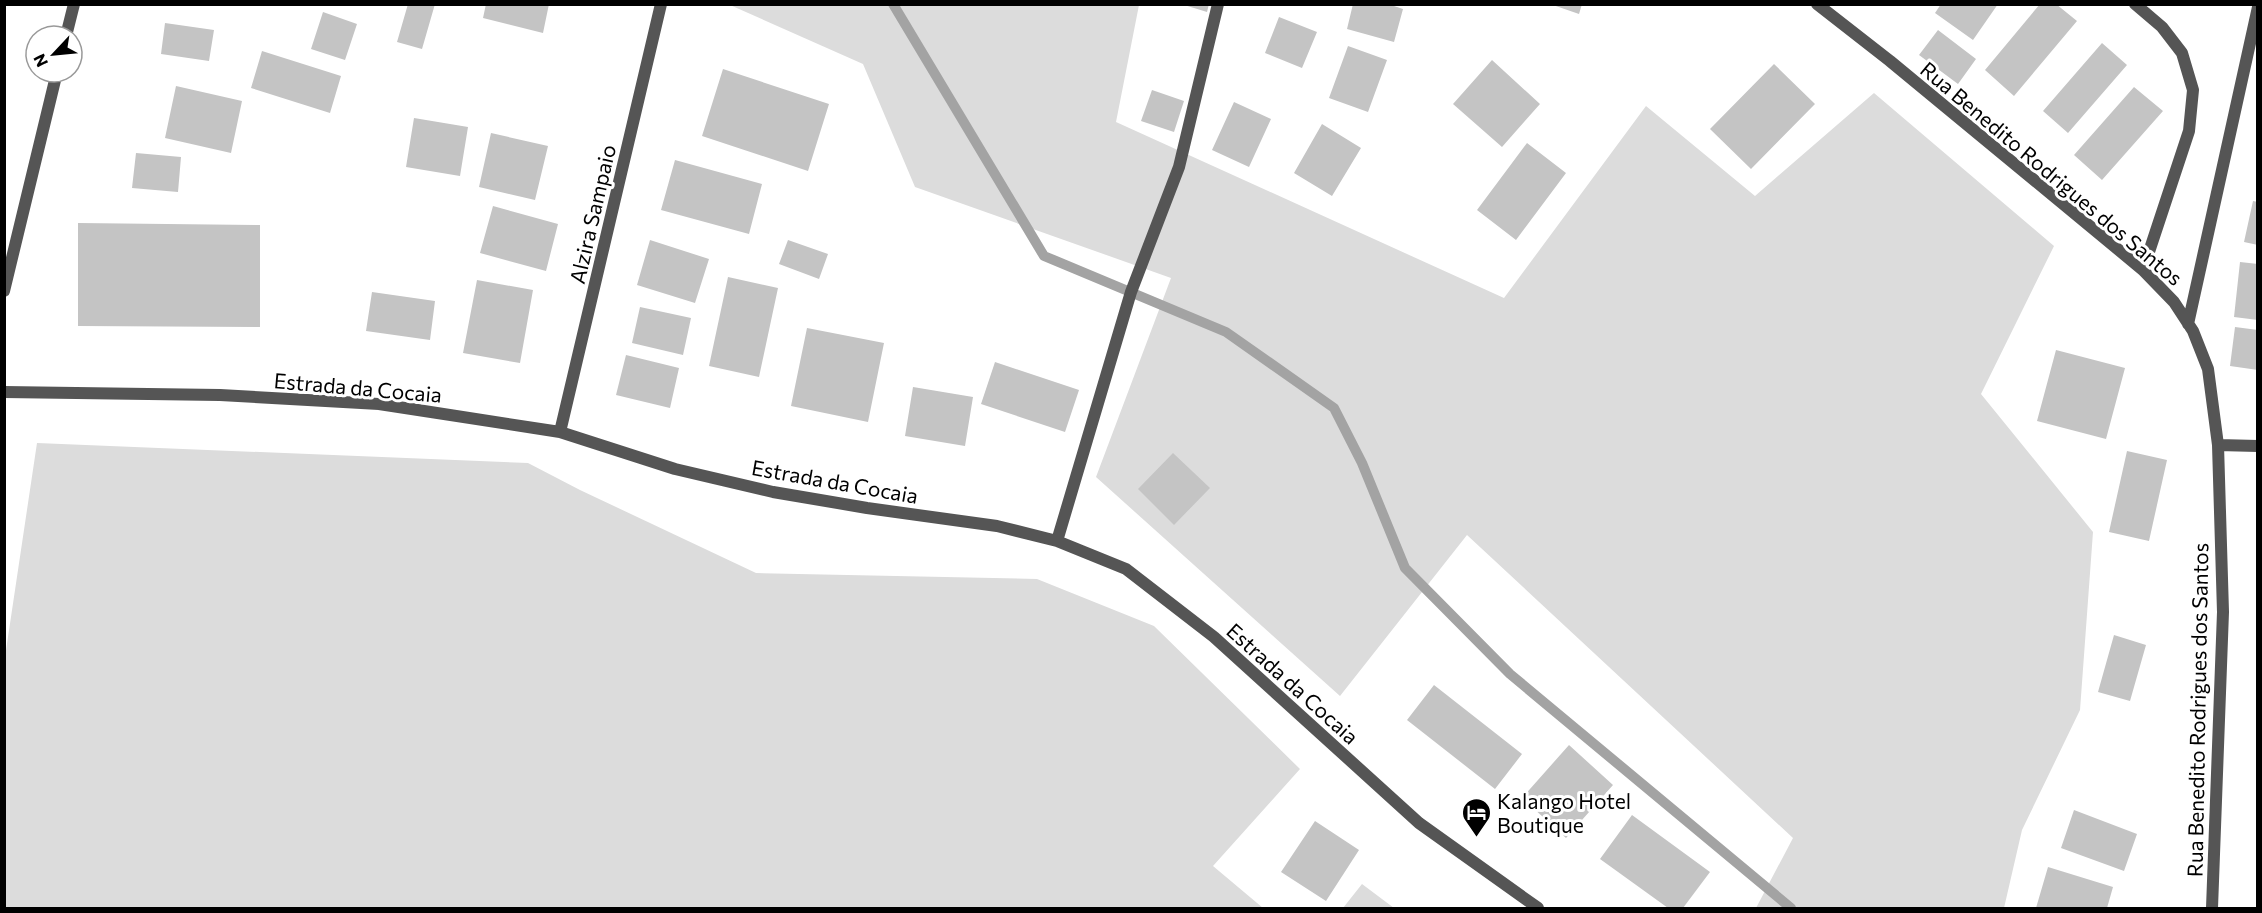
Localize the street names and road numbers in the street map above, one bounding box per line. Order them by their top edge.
street label: Rua Benedito Rodrigues dos Santos [1916,56,2188,290]
street label: Alzira Sampaio [564,142,620,286]
street label: Estrada da Cocaia [273,367,443,407]
street label: Estrada da Cocaia [750,454,920,508]
street label: Rua Benedito Rodrigues dos Santos [2182,543,2212,877]
street label: Estrada da Cocaia [1222,617,1364,749]

